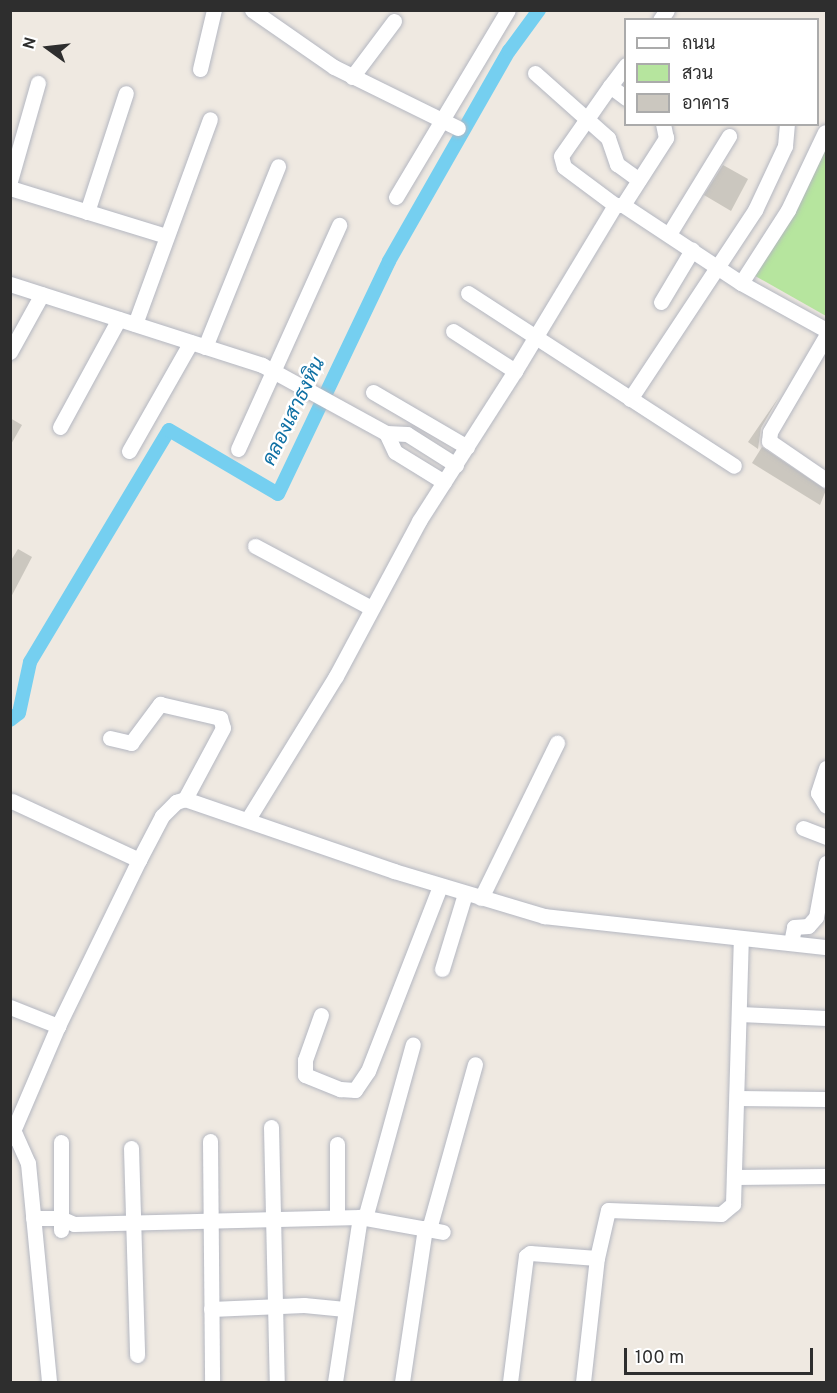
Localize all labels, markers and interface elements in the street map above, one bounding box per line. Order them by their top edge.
north arrow [18,18,78,78]
legend [624,18,819,126]
text: ถนน [682,33,715,56]
text: N [19,35,42,51]
text: สวน [682,63,713,86]
text: อาคาร [682,93,730,116]
water label: คลองเสาธงหิน [258,354,332,470]
scale bar [627,1336,816,1374]
text: 100 m [635,1347,684,1370]

